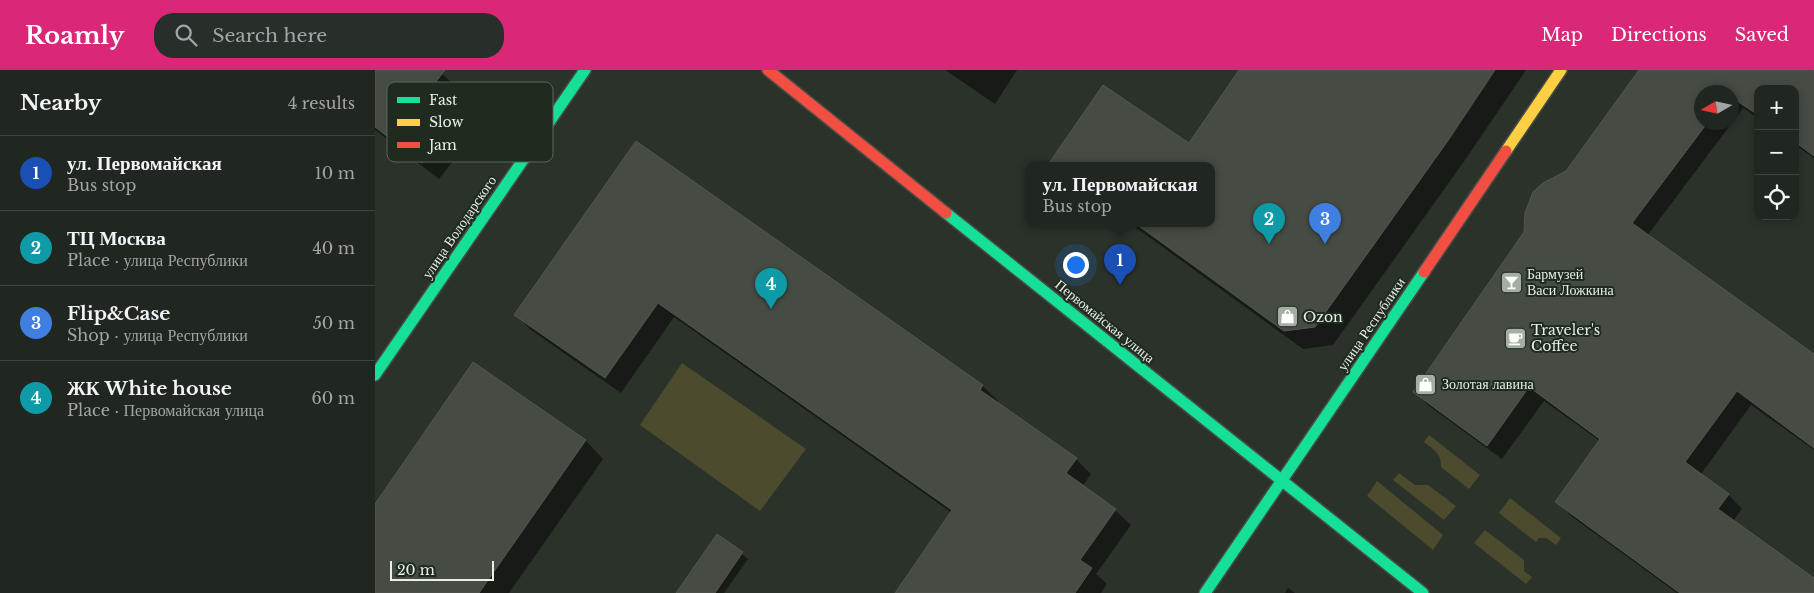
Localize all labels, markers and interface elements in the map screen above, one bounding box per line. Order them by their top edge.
search box [154,13,504,58]
text: Roamly [25,21,124,50]
icon: search [172,21,200,49]
text: Search here [212,24,327,47]
text: Map [1541,24,1583,46]
text: Directions [1611,24,1707,46]
text: Saved [1735,24,1789,46]
legend [387,82,553,162]
north arrow [1694,85,1739,130]
map controls [1754,85,1799,220]
button: + [1754,85,1799,130]
text: Nearby [20,90,101,116]
text: Fast [429,91,458,109]
text: 4 results [288,93,355,113]
text: Slow [429,113,463,131]
button: − [1754,130,1799,175]
text: Jam [427,136,457,154]
text: ул. Первомайская [67,152,222,175]
popup [1025,162,1215,227]
text: 1 [33,163,39,183]
text: 10 m [315,163,355,183]
street label: улица Володарского [418,172,500,282]
text: ул. Первомайская [1043,173,1197,196]
text: Bus stop [67,175,136,195]
button: locate [1754,175,1799,220]
text: Bus stop [1043,196,1112,216]
pin: 2 [1253,203,1285,244]
pin: 3 [1309,203,1341,244]
text: ТЦ Москва [67,227,166,250]
text: 2 [31,238,41,258]
text: 40 m [312,238,355,258]
pin: 1 [1104,244,1136,285]
text: Place · улица Республики [67,250,248,270]
your location [1063,252,1089,278]
place label: Бармузей Васи Ложкина [1527,265,1615,299]
pin: 4 [755,268,787,309]
bar icon: Бармузей Васи Ложкина [1499,270,1523,294]
street label: улица Республики [1333,273,1409,374]
street label: Первомайская улица [1052,275,1159,367]
text: Flip&Case [67,302,170,325]
shop icon: Ozon [1275,305,1299,329]
place label: Ozon [1303,308,1343,326]
text: 3 [31,313,41,333]
text: 50 m [313,313,355,333]
place label: Traveler's Coffee [1531,321,1600,355]
text: Shop · улица Республики [67,325,248,345]
cafe icon: Traveler's Coffee [1503,326,1527,350]
shop icon: Золотая лавина [1414,372,1438,396]
place label: Золотая лавина [1442,375,1534,393]
text: ЖК White house [67,377,232,400]
text: 4 [31,388,41,408]
text: 60 m [312,388,355,408]
text: Place · Первомайская улица [67,400,264,420]
scale bar [390,558,494,581]
text: 20 m [397,561,435,579]

